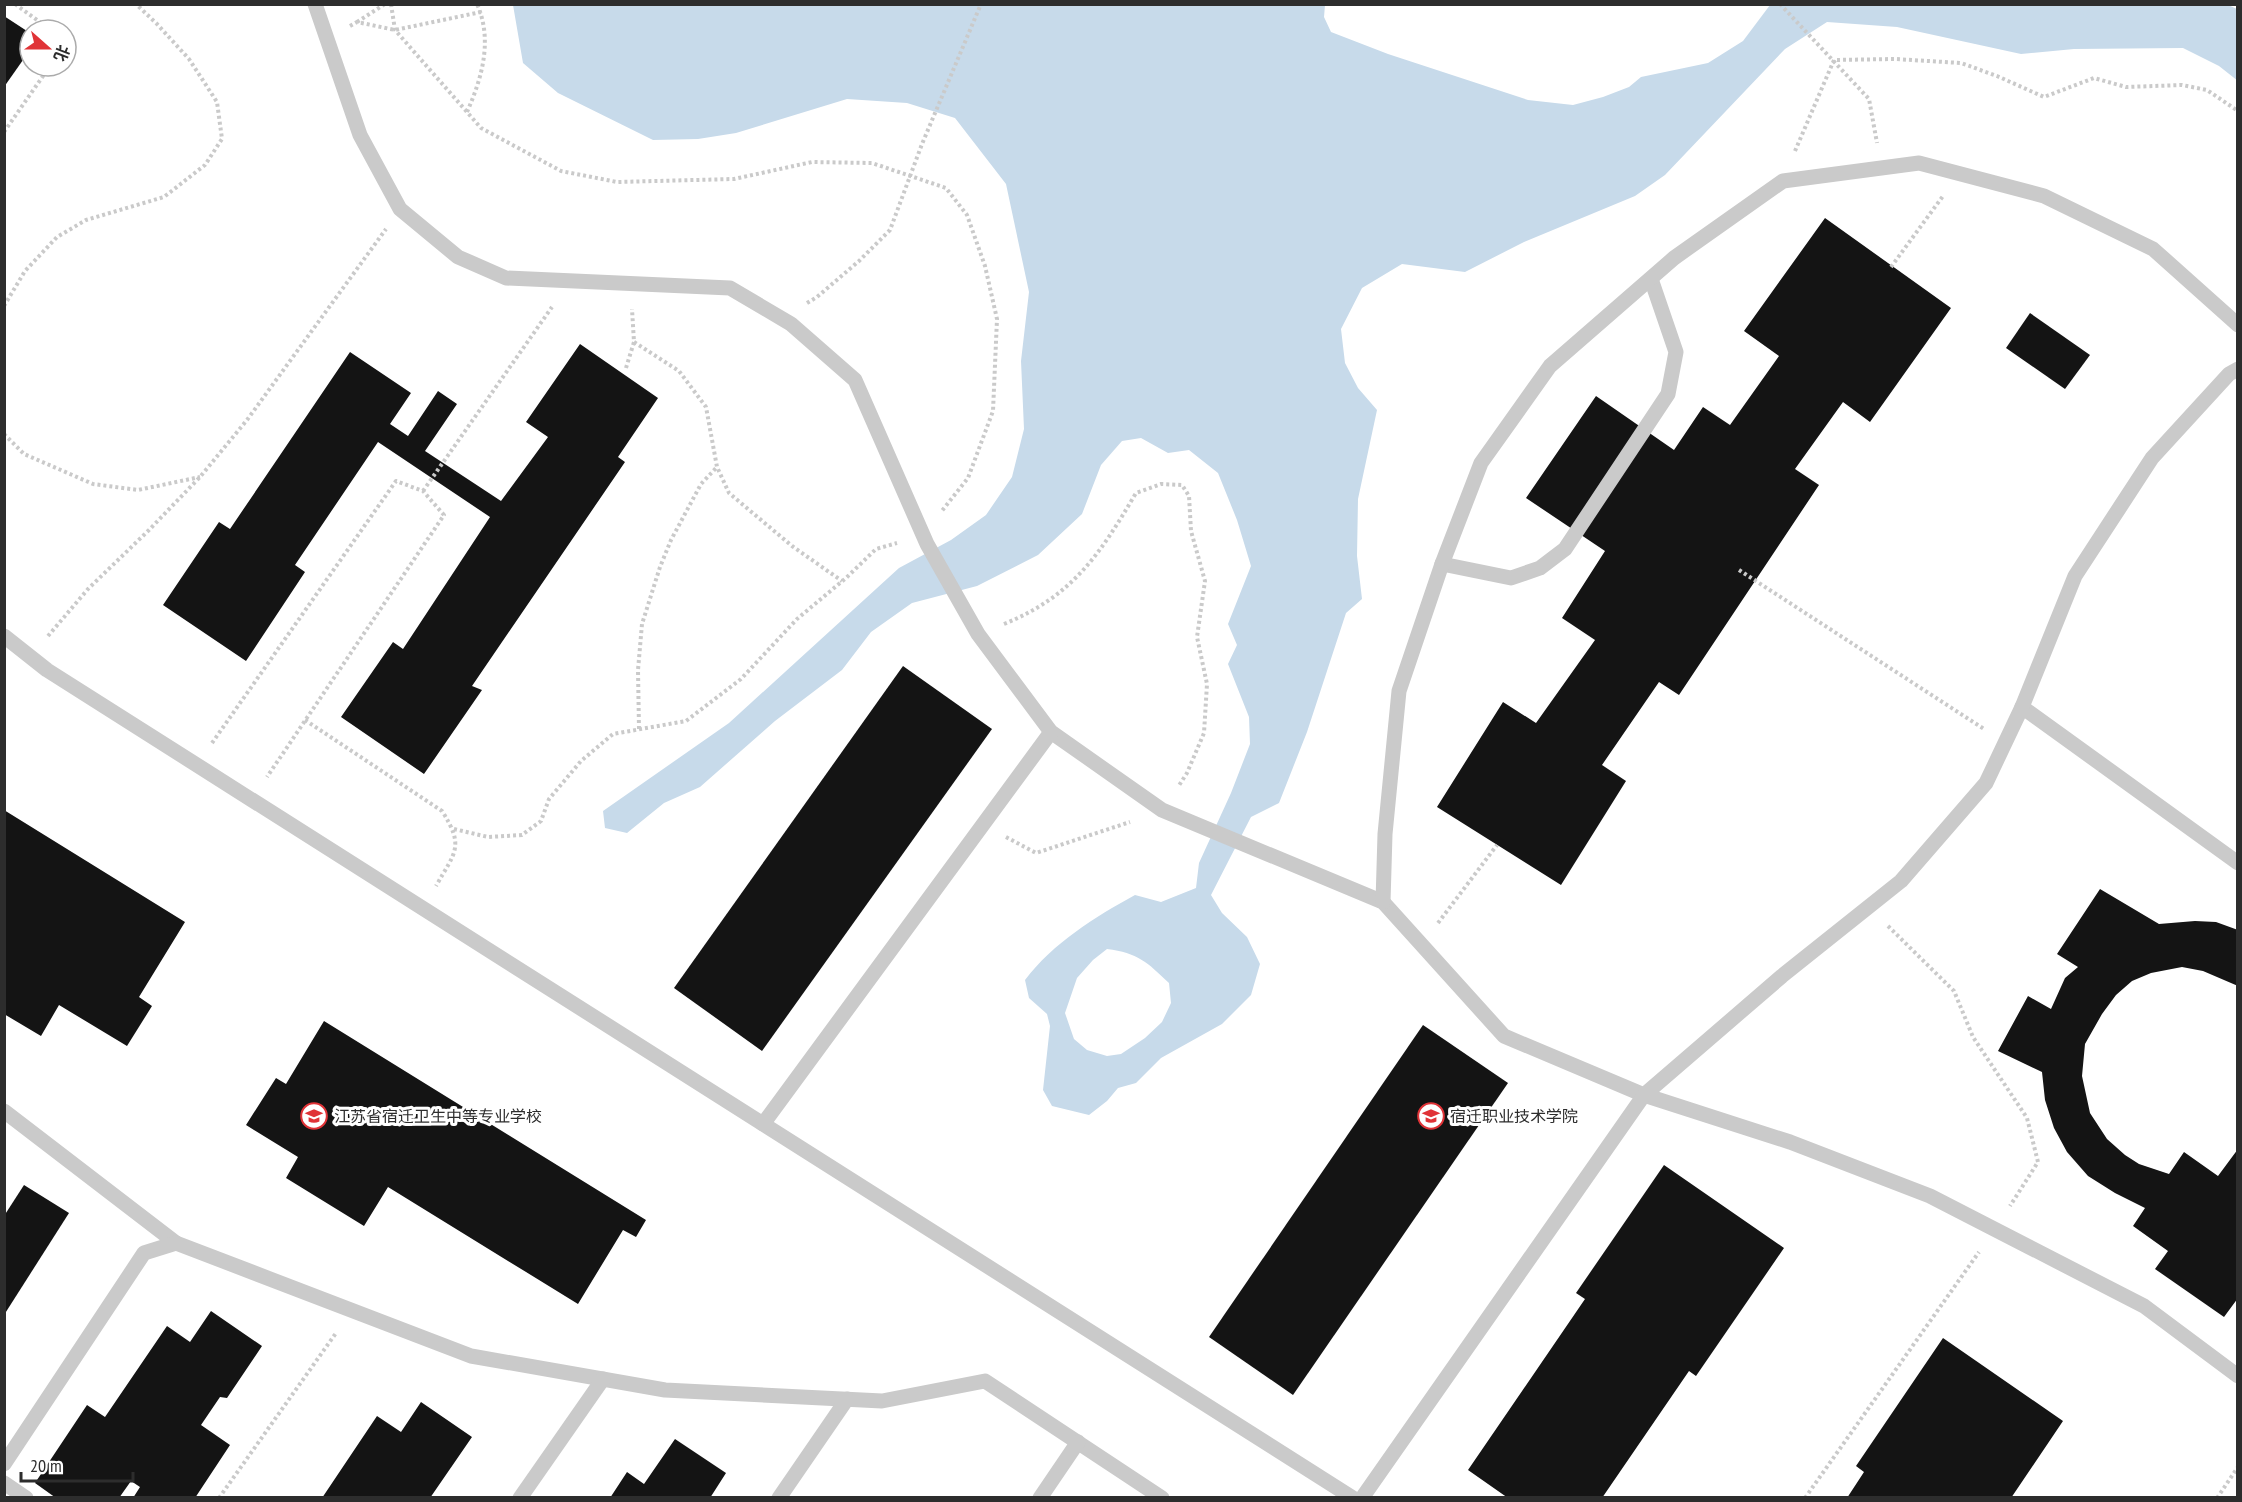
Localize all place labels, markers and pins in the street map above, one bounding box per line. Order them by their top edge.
school or university icon: 江苏省宿迁卫生中等专业学校 [299,1101,329,1131]
school or university icon: 宿迁职业技术学院 [1416,1101,1446,1131]
place label: 江苏省宿迁卫生中等专业学校 [334,1106,542,1126]
place label: 宿迁职业技术学院 [1450,1106,1578,1126]

